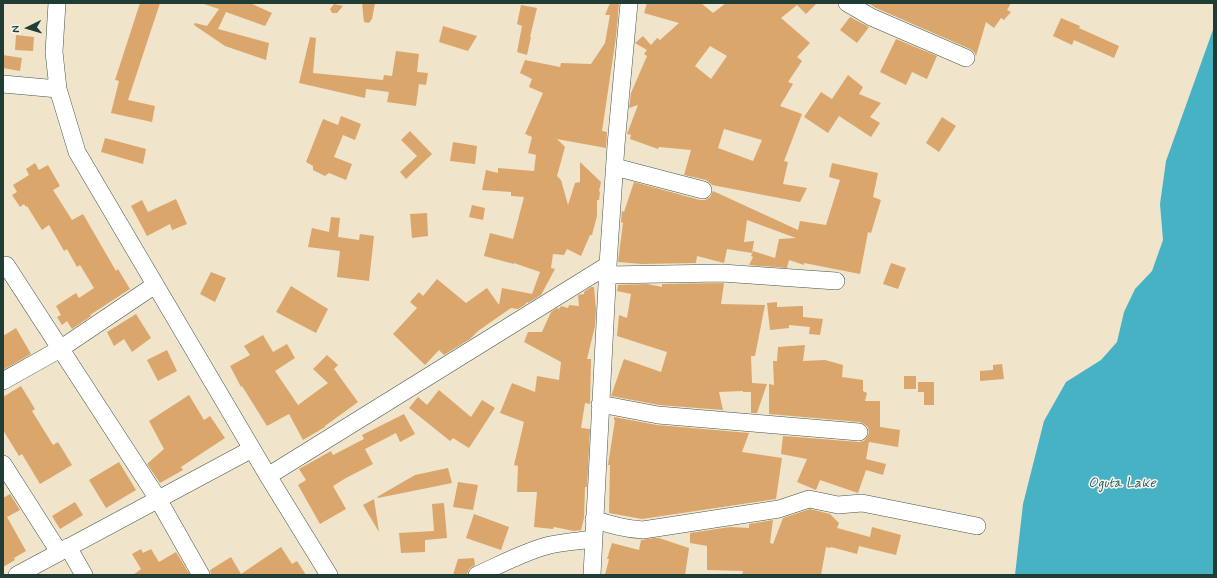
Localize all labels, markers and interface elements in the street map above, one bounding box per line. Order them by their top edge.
north arrow [8,8,48,48]
text: N [9,25,23,33]
water label: Oguta Lake [1088,476,1156,492]

